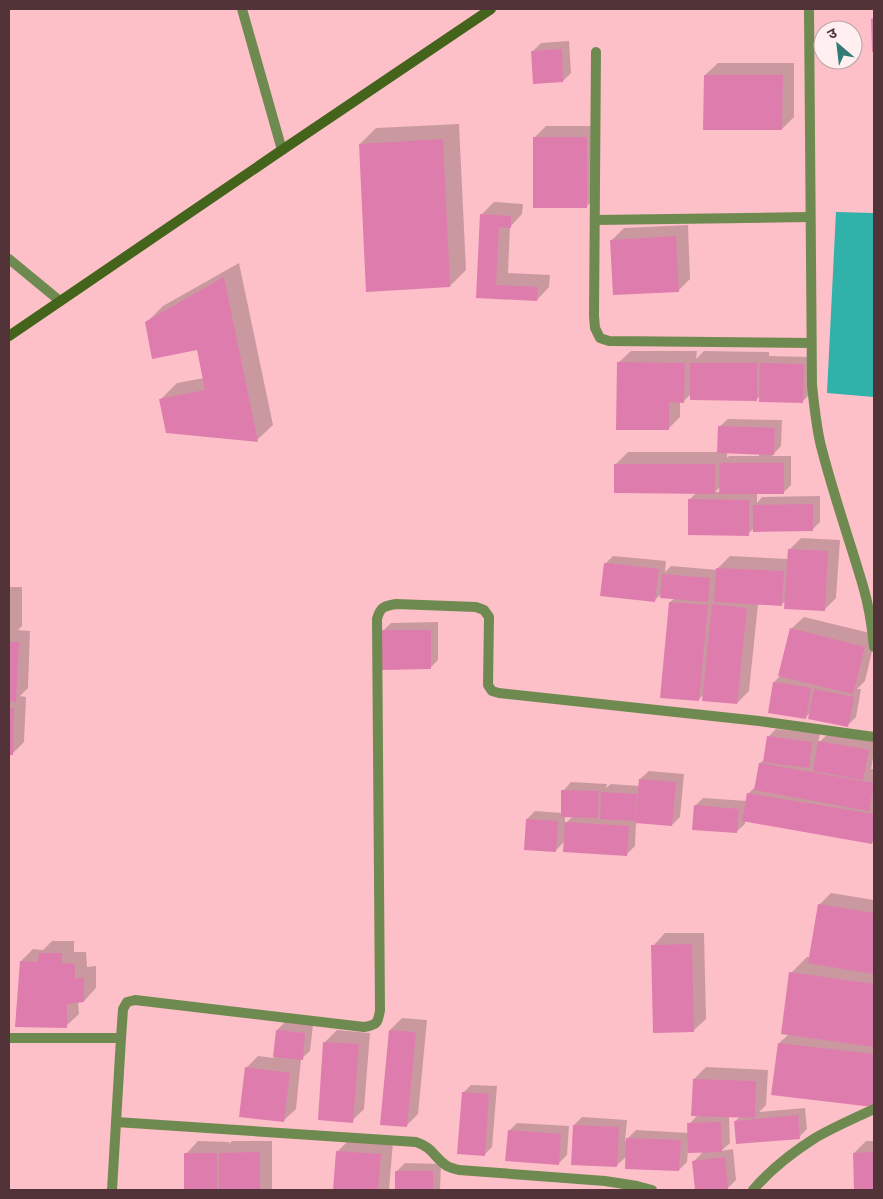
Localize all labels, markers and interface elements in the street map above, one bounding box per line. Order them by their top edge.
north arrow [813,20,863,70]
text: उ [825,24,840,43]

